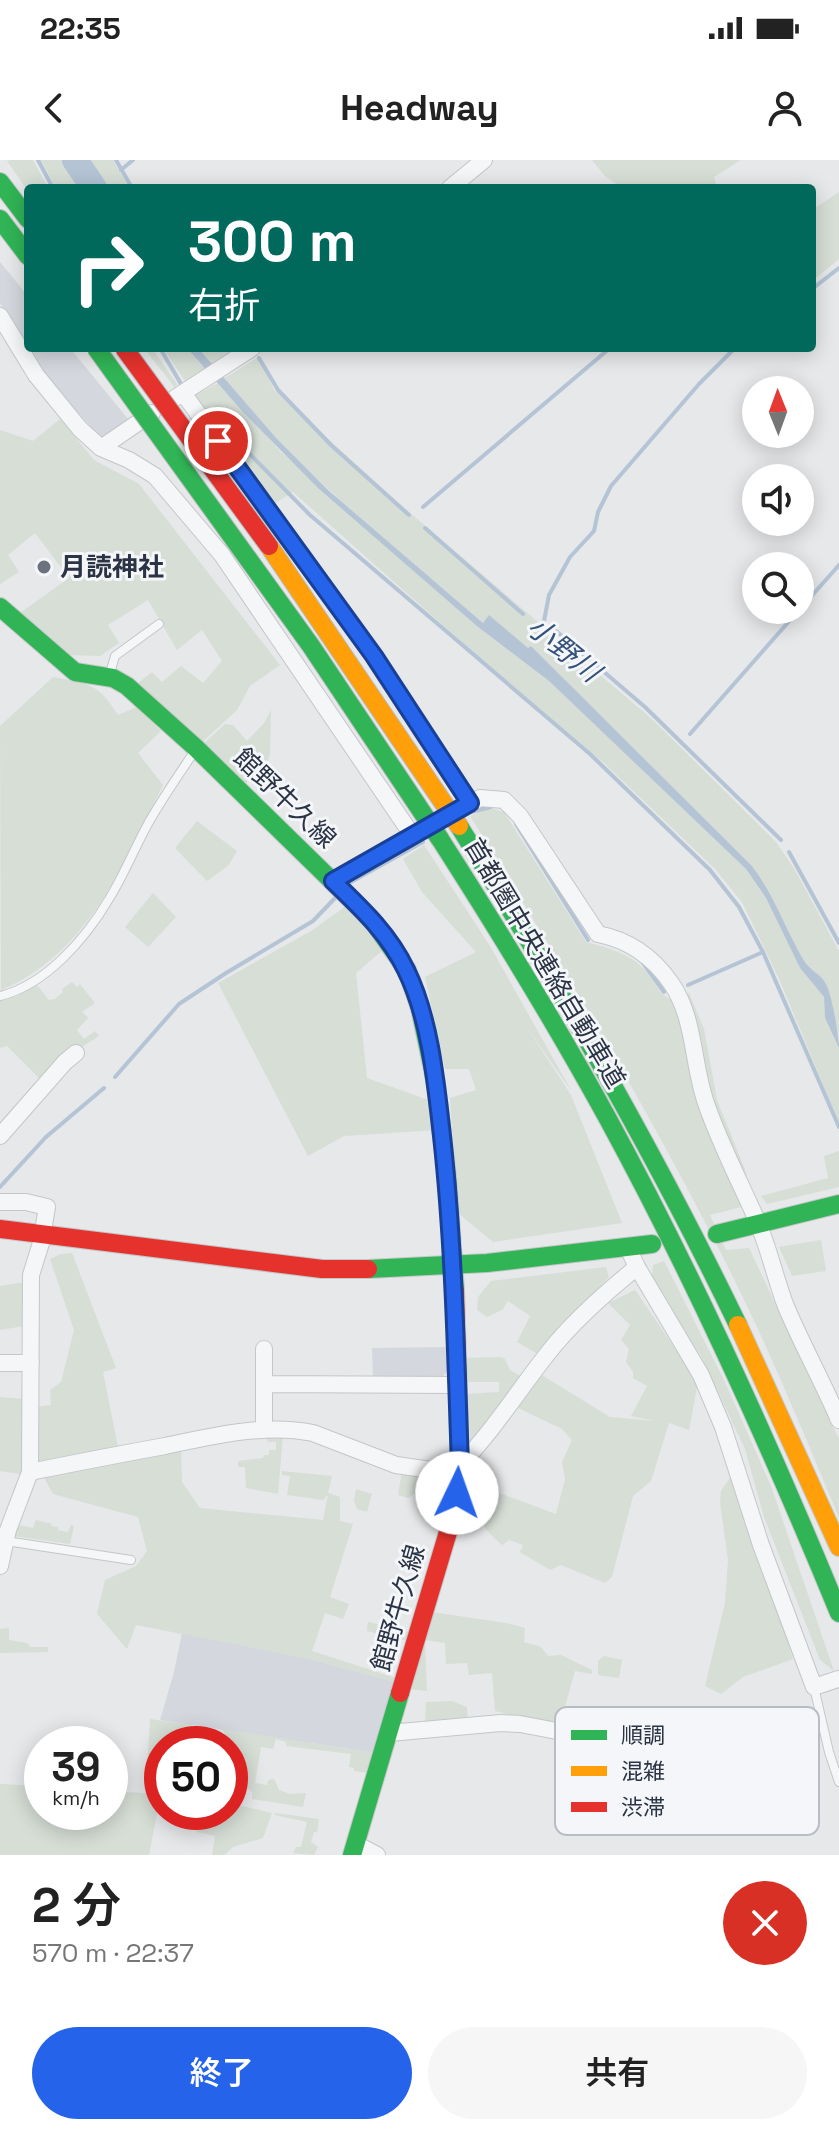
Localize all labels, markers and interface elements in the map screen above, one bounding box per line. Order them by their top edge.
text: 22:35 [40,9,121,48]
text: Headway [340,85,499,131]
icon: back [32,86,76,130]
icon: person [763,86,807,130]
text: 300 m [188,206,357,277]
icon: right [56,216,160,320]
text: 右折 [188,283,260,329]
north arrow [742,376,814,448]
map controls [742,376,814,624]
pin [184,407,252,475]
icon: arrive [196,419,240,463]
button: sound [742,464,814,536]
place label: 月読神社 [60,550,164,584]
button: search [742,552,814,624]
marker: 月読神社 [35,558,53,576]
water label: 小野川 [520,609,610,691]
street label: 館野牛久線 [226,741,344,855]
street label: 首都圏中央連絡自動車道 [457,832,633,1094]
position arrow [415,1451,499,1535]
street label: 館野牛久線 [364,1541,432,1675]
legend [555,1707,819,1835]
text: 順調 [621,1721,665,1749]
speed limit sign: 50 [144,1726,248,1830]
text: 39 [51,1742,101,1793]
text: 混雑 [621,1757,665,1785]
text: km/h [52,1785,100,1811]
text: 渋滞 [621,1793,665,1821]
text: 2 分 [32,1875,121,1936]
button: close [723,1881,807,1965]
text: 570 m · 22:37 [32,1936,194,1970]
button: 終了 [32,2027,412,2119]
button: 共有 [428,2027,807,2119]

